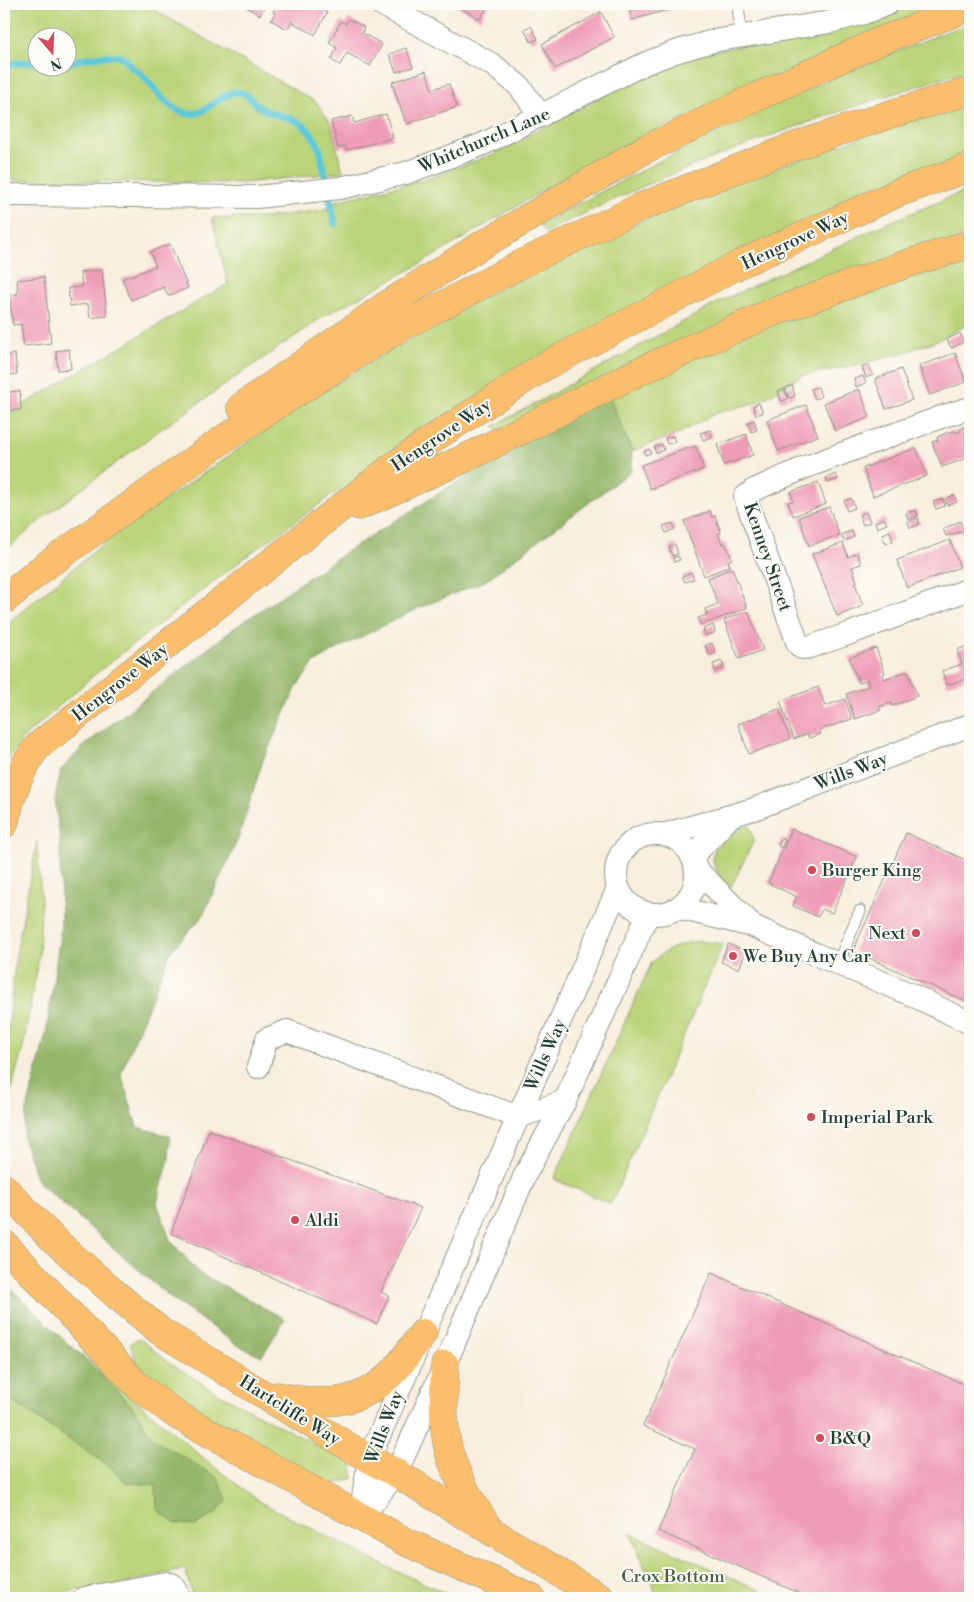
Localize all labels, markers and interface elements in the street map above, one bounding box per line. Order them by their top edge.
north arrow [28,28,78,78]
text: N [48,53,64,74]
street label: Whitchurch Lane [414,102,553,179]
street label: Hengrove Way [738,205,853,275]
street label: Hengrove Way [387,393,496,477]
street label: Kenney Street [738,500,797,615]
street label: Hengrove Way [68,638,173,727]
street label: Wills Way [810,747,891,796]
place label: Burger King [821,859,922,882]
marker: Burger King [806,864,818,876]
place label: Next [868,922,907,945]
marker: Next [910,927,922,939]
place label: We Buy Any Car [742,945,871,968]
marker: We Buy Any Car [727,950,739,962]
street label: Wills Way [519,1015,572,1096]
place label: Imperial Park [821,1106,934,1129]
marker: Imperial Park [805,1111,817,1123]
place label: Aldi [304,1209,339,1232]
marker: Aldi [289,1214,301,1226]
street label: Hartcliffe Way [235,1370,345,1451]
street label: Wills Way [360,1387,409,1468]
place label: B&Q [829,1427,871,1450]
marker: B&Q [814,1432,826,1444]
park label: Crox Bottom [621,1565,725,1588]

